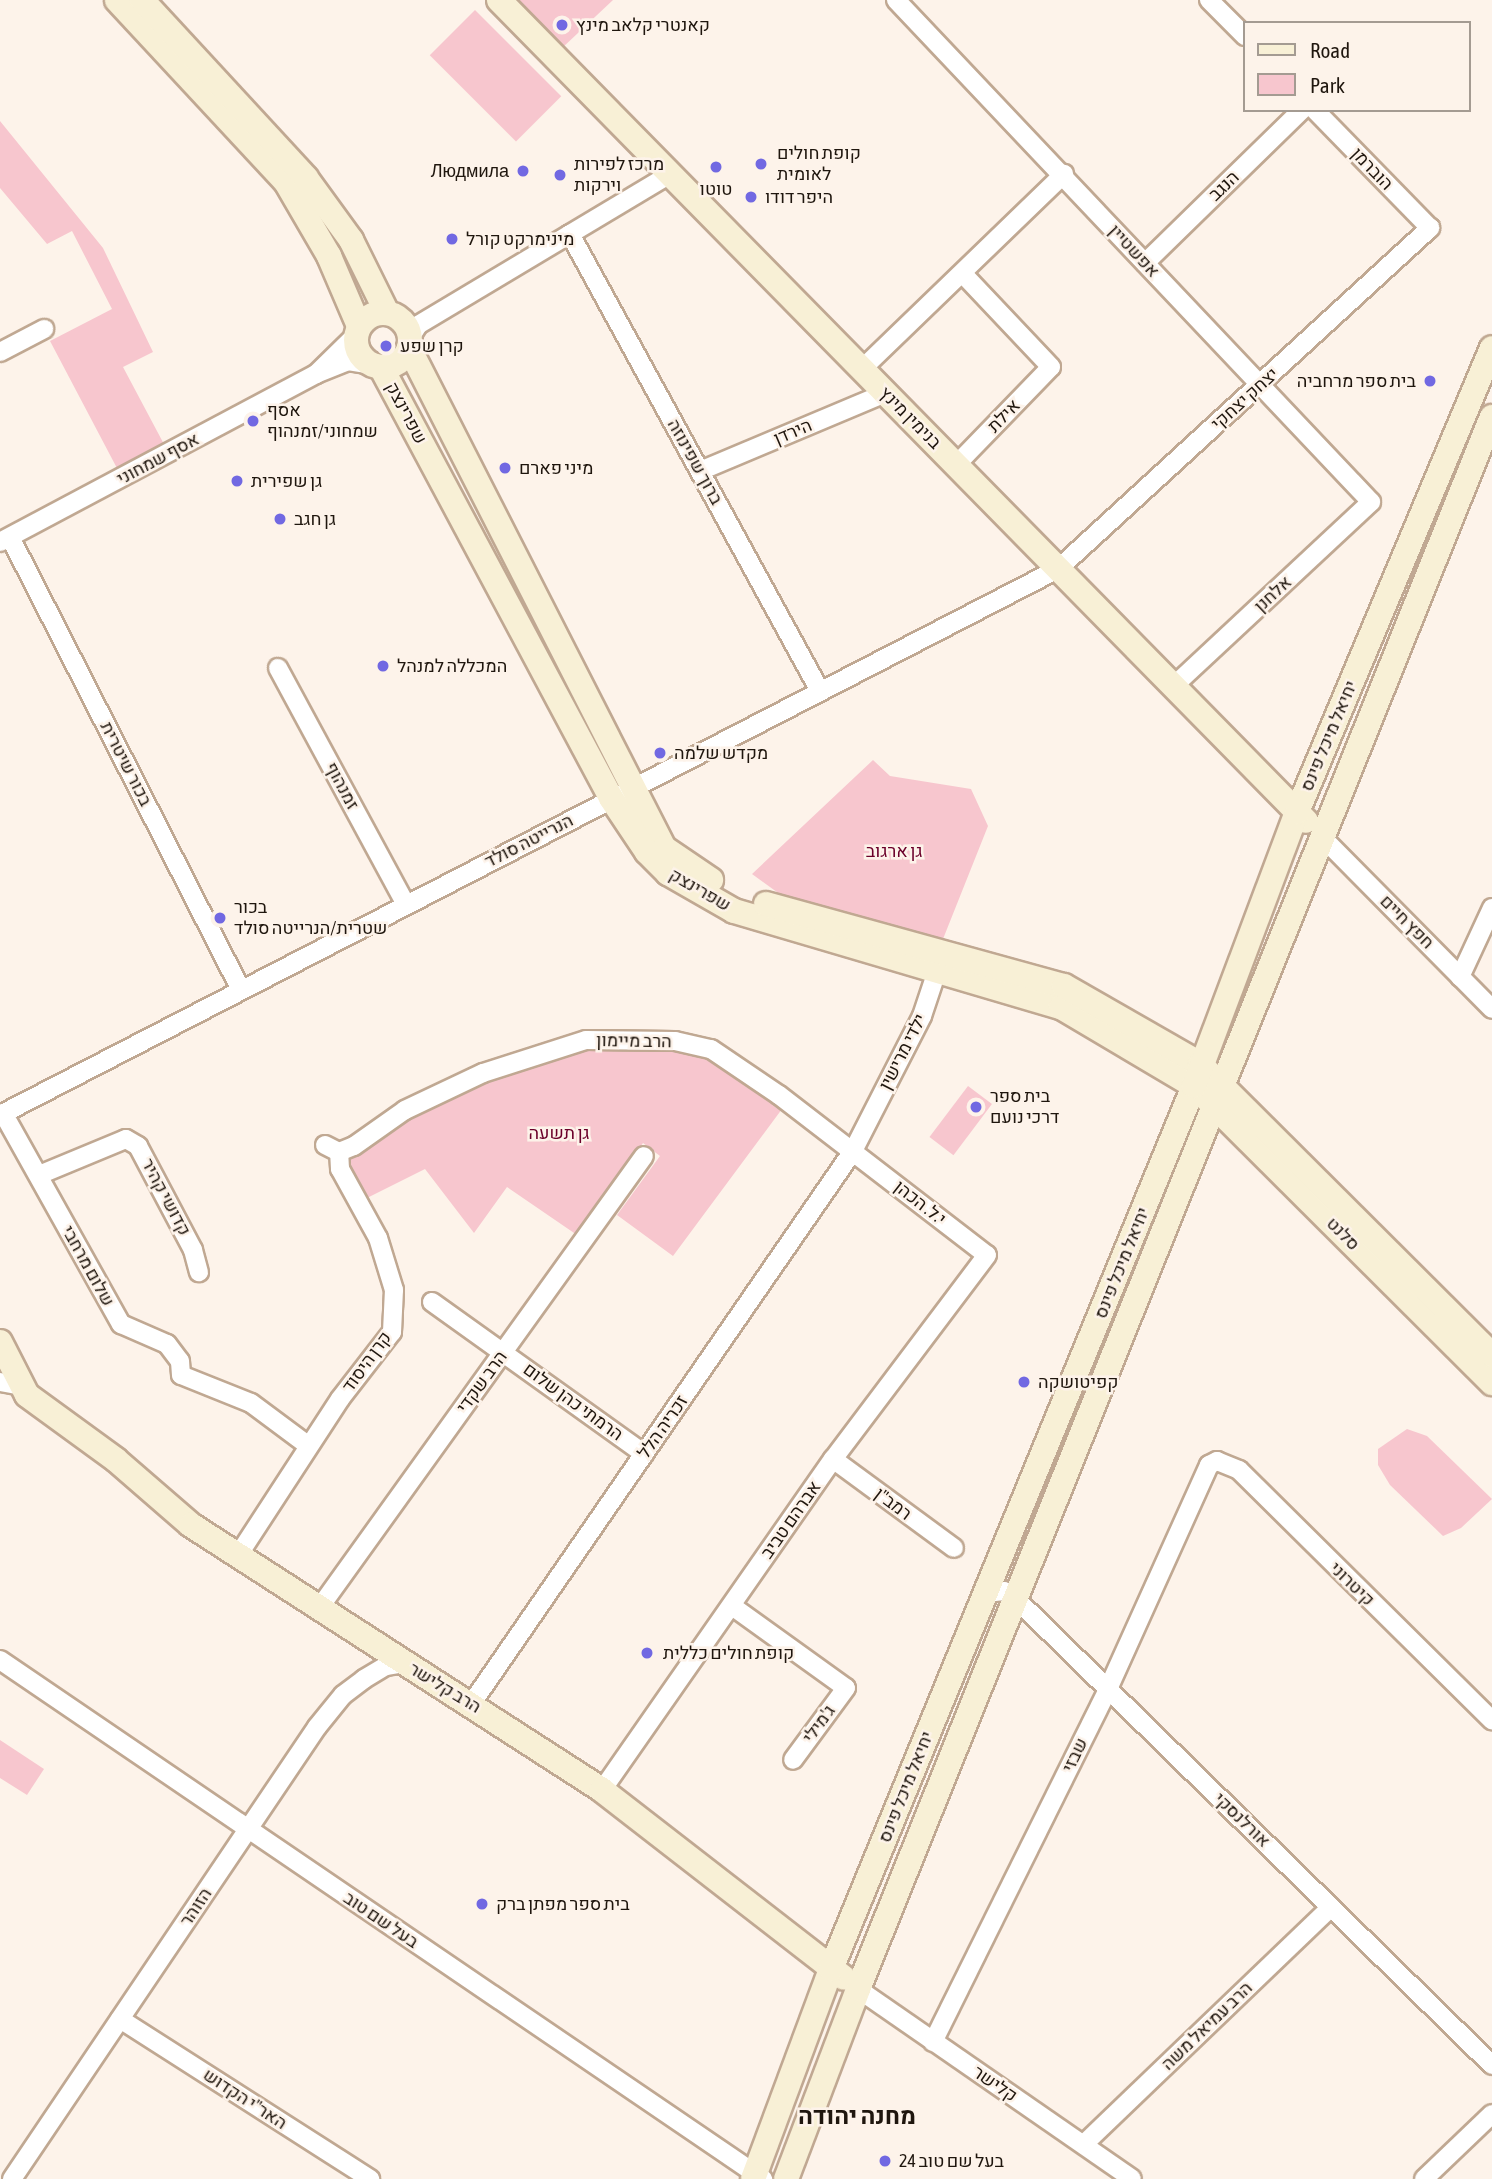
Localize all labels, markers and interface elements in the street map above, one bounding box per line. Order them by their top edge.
place label: קאנטרי קלאב מינץ [576,14,710,36]
marker: קאנטרי קלאב מינץ [554,17,570,33]
legend [1244,21,1471,112]
text: Road [1310,38,1350,62]
text: Park [1310,73,1345,97]
place label: קופת חולים לאומית [777,143,861,186]
street label: הוברמן [1347,143,1397,195]
place label: מרכז לפירות וירקות [574,154,664,196]
marker: קופת חולים לאומית [751,154,771,174]
marker: טוטו [708,159,724,175]
place label: Людмила [431,160,509,182]
marker: Людмила [515,163,531,179]
marker: מרכז לפירות וירקות [552,167,568,183]
street label: הנגב [1204,167,1244,205]
place label: טוטו [700,178,732,200]
place label: היפר דודו [765,186,833,208]
marker: היפר דודו [743,189,759,205]
street label: אפשטיין [1104,220,1164,282]
place label: מינימרקט קורל [466,228,574,250]
marker: מינימרקט קורל [444,231,460,247]
place label: קרן שפע [400,335,464,357]
marker: קרן שפע [378,338,394,354]
street label: יצחק יצחקי [1207,363,1283,435]
place label: בית ספר מרחביה [1297,370,1416,392]
marker: בית ספר מרחביה [1422,373,1438,389]
street label: שפרינצק [381,378,431,448]
street label: בנימין מינץ [874,382,946,454]
street label: אילת [983,395,1025,437]
place label: אסף שמחוני/זמנהוף [267,400,378,442]
marker: אסף שמחוני/זמנהוף [245,413,261,429]
street label: הירדן [771,414,815,450]
street label: ברוך שפינוזה [663,415,727,509]
street label: אסף שמחוני [113,428,203,490]
place label: מיני פארם [519,457,593,479]
marker: מיני פארם [497,460,513,476]
place label: גן שפירית [251,470,322,492]
marker: גן שפירית [229,473,245,489]
place label: גן חגב [294,508,336,530]
marker: גן חגב [272,511,288,527]
street label: אלחנן [1250,571,1296,617]
place label: המכללה למנהל [397,655,507,677]
marker: המכללה למנהל [375,658,391,674]
street label: יחיאל מיכל פינס [1296,677,1362,795]
street label: בכור שיטרית [95,718,157,810]
place label: מקדש שלמה [674,742,768,764]
marker: מקדש שלמה [652,745,668,761]
street label: זמנהוף [321,758,363,814]
street label: הנרייטה סולד [481,810,577,872]
park label: גן ארגוב [866,840,922,862]
street label: שפרינצק [665,864,735,916]
street label: חפץ חיים [1375,890,1439,954]
place label: בכור שטרית/הנרייטה סולד [234,897,387,940]
marker: בכור שטרית/הנרייטה סולד [212,910,228,926]
street label: ילדי מרישין [875,1010,931,1094]
street label: הרב מיימון [596,1030,672,1052]
place label: בית ספר דרכי נועם [990,1086,1059,1128]
marker: בית ספר דרכי נועם [968,1099,984,1115]
park label: גן תשעה [528,1122,590,1144]
street label: קדושי קהיר [137,1155,195,1239]
street label: י.ל. הכהן [890,1176,950,1230]
street label: יחיאל מיכל פינס [1090,1204,1154,1322]
street label: סלנט [1322,1213,1364,1255]
street label: שלום מרחבי [57,1222,119,1310]
street label: קרן היסוד [338,1327,396,1397]
street label: הרב שקדי [452,1347,512,1417]
street label: הרמתי כהן שלום [519,1359,627,1445]
place label: קפיטושקה [1038,1371,1118,1393]
marker: קפיטושקה [1016,1374,1032,1390]
street label: זכריה הלל [633,1391,693,1463]
street label: אברהם טביב [756,1477,826,1563]
street label: רמב"ן [870,1483,916,1525]
street label: קיטרוני [1325,1558,1379,1610]
place label: קופת חולים כללית [663,1642,794,1664]
marker: קופת חולים כללית [637,1643,657,1663]
street label: הרב קלישר [405,1658,485,1718]
street label: ג'מילי [798,1701,840,1747]
street label: יחיאל מיכל פינס [874,1728,938,1846]
street label: שבזי [1057,1734,1093,1776]
street label: אורלנסקי [1209,1788,1275,1852]
street label: הזוהר [175,1884,217,1930]
street label: בעל שם טוב [339,1887,423,1953]
place label: בית ספר מפתן ברק [496,1893,630,1915]
marker: בית ספר מפתן ברק [474,1896,490,1912]
street label: הרב עמיאל משה [1157,1977,1257,2075]
street label: קלישר [969,2061,1021,2107]
street label: האר"י הקדוש [199,2064,291,2134]
district label: מחנה יהודה [798,2102,916,2130]
place label: בעל שם טוב 24 [899,2150,1004,2172]
marker: בעל שם טוב 24 [877,2153,893,2169]

